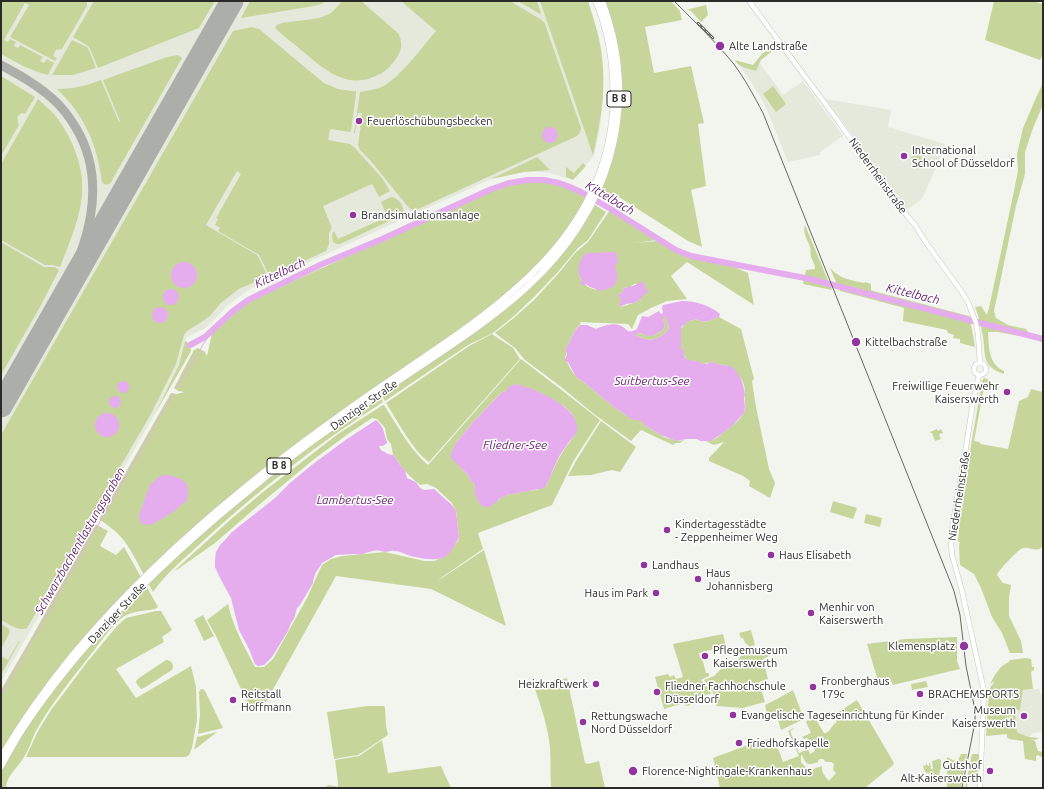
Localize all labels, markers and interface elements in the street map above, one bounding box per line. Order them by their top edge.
place label: Alte Landstraße [729,39,808,53]
marker: Alte Landstraße [714,40,726,52]
road number: B 8 [607,91,631,107]
place label: Feuerlöschübungsbecken [367,114,493,128]
marker: Feuerlöschübungsbecken [354,116,364,126]
street label: Niederrheinstraße [846,136,910,216]
place label: International School of Düsseldorf [912,143,1014,169]
marker: International School of Düsseldorf [899,151,909,161]
water label: Kittelbach [583,178,637,218]
place label: Brandsimulationsanlage [361,208,480,222]
marker: Brandsimulationsanlage [348,210,358,220]
water label: Kittelbach [252,255,308,291]
water label: Kittelbach [885,280,941,308]
place label: Kittelbachstraße [865,335,947,349]
marker: Kittelbachstraße [850,336,862,348]
water label: Suitbertus-See [614,374,690,388]
street label: Danziger Straße [328,377,400,433]
place label: Freiwillige Feuerwehr Kaiserswerth [892,379,999,405]
marker: Freiwillige Feuerwehr Kaiserswerth [1002,387,1012,397]
water label: Fliedner-See [483,438,547,452]
street label: Niederrheinstraße [945,450,973,542]
road number: B 8 [267,458,291,474]
water label: Schwarzbachentlastungsgraben [32,465,128,617]
water label: Lambertus-See [317,493,393,507]
place label: Kindertagesstädte - Zeppenheimer Weg [675,517,778,543]
marker: Kindertagesstädte - Zeppenheimer Weg [662,525,672,535]
place label: Haus Elisabeth [779,548,851,562]
marker: Haus Elisabeth [766,550,776,560]
place label: Landhaus [652,558,699,572]
marker: Landhaus [639,560,649,570]
place label: Haus Johannisberg [706,566,773,592]
marker: Haus Johannisberg [693,574,703,584]
street label: Danziger Straße [85,580,149,646]
place label: Haus im Park [585,586,648,600]
marker: Haus im Park [651,588,661,598]
place label: Menhir von Kaiserswerth [819,600,883,626]
marker: Menhir von Kaiserswerth [806,608,816,618]
place label: Klemensplatz [888,639,955,653]
marker: Klemensplatz [958,640,970,652]
place label: Pflegemuseum Kaiserswerth [713,643,788,669]
marker: Pflegemuseum Kaiserswerth [700,651,710,661]
place label: Fronberghaus 179c [821,674,889,700]
place label: Heizkraftwerk [518,677,588,691]
marker: Heizkraftwerk [591,679,601,689]
place label: Fliedner Fachhochschule Düsseldorf [665,679,786,705]
marker: Fronberghaus 179c [808,682,818,692]
place label: Reitstall Hoffmann [241,687,291,713]
marker: Fliedner Fachhochschule Düsseldorf [652,687,662,697]
place label: BRACHEMSPORTS [928,687,1019,701]
marker: BRACHEMSPORTS [915,689,925,699]
marker: Reitstall Hoffmann [228,695,238,705]
place label: Museum Kaiserswerth [952,703,1016,729]
place label: Evangelische Tageseinrichtung für Kinder [741,708,944,722]
place label: Rettungswache Nord Düsseldorf [591,709,672,735]
marker: Evangelische Tageseinrichtung für Kinder [728,710,738,720]
marker: Museum Kaiserswerth [1019,711,1029,721]
marker: Rettungswache Nord Düsseldorf [578,717,588,727]
place label: Friedhofskapelle [747,736,829,750]
marker: Friedhofskapelle [734,738,744,748]
place label: Gutshof Alt-Kaiserswerth [901,758,982,784]
place label: Florence-Nightingale-Krankenhaus [642,764,812,778]
marker: Florence-Nightingale-Krankenhaus [627,765,639,777]
marker: Gutshof Alt-Kaiserswerth [985,766,995,776]

